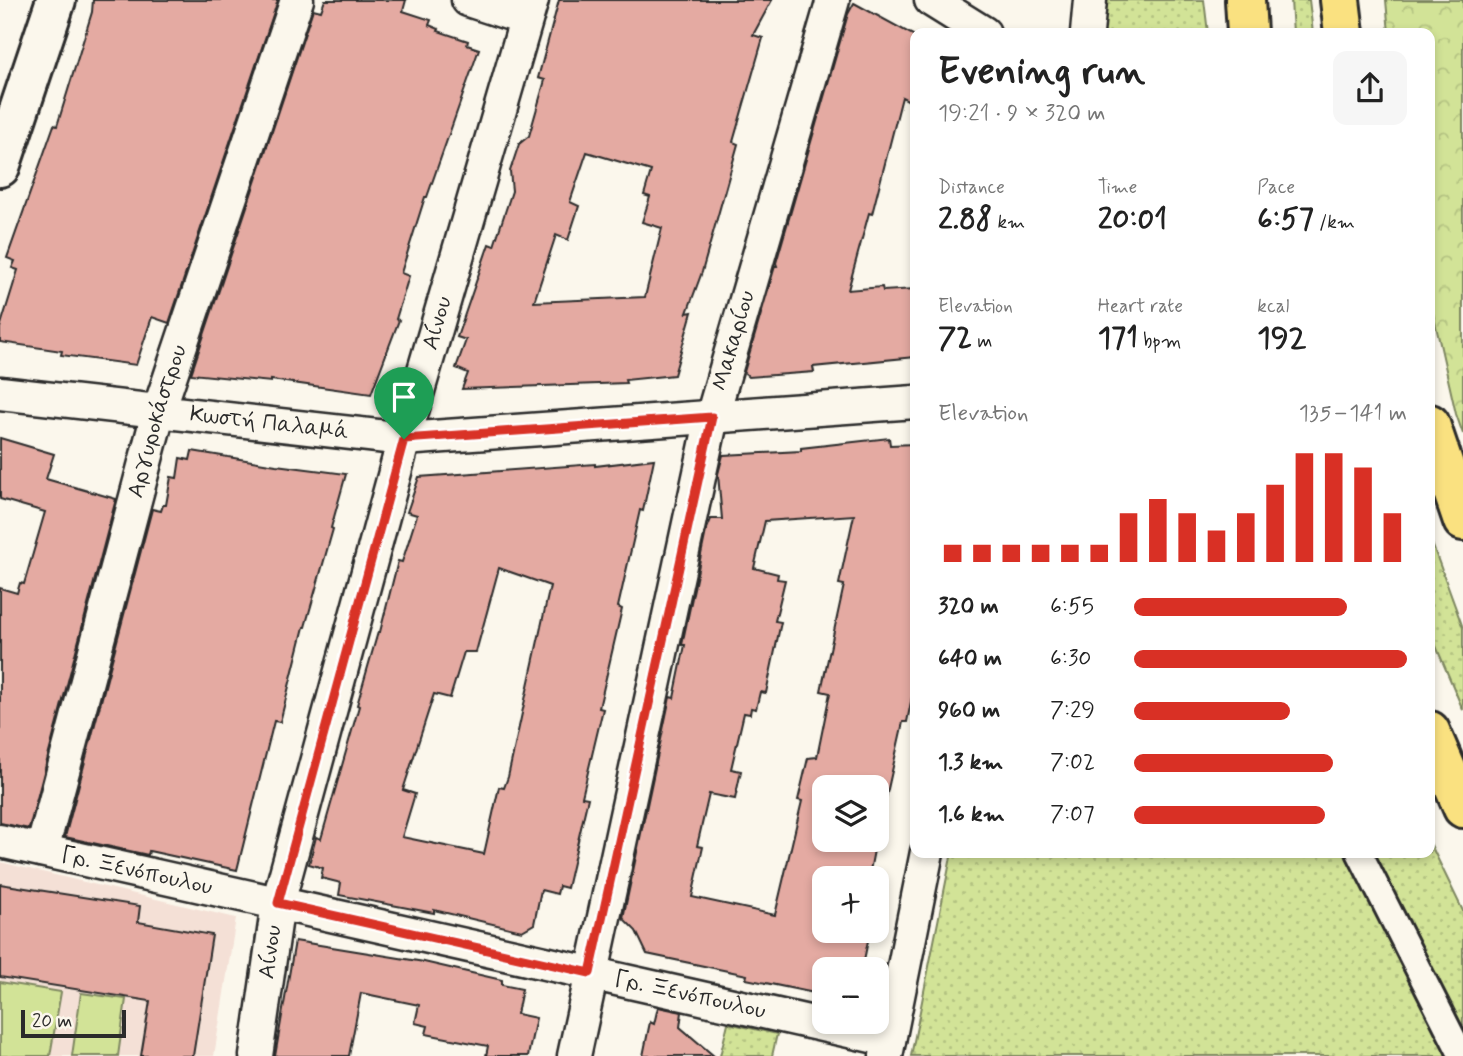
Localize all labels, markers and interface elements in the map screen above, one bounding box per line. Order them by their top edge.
text: Evening run [938,48,1145,97]
button: share [1333,51,1407,125]
text: 19:21 · 9 × 320 m [938,99,1106,129]
text: Distance [938,175,1005,200]
text: Time [1098,175,1137,200]
text: Pace [1257,175,1295,200]
text: 2.88 [938,200,992,239]
text: 20:01 [1098,200,1167,239]
text: 6:57 [1257,200,1314,239]
text: km [992,210,1025,235]
text: /km [1314,210,1355,235]
street label: Μακαρίου [705,287,763,394]
street label: Αίνου [416,293,460,353]
text: Elevation [938,294,1013,319]
text: Heart rate [1098,294,1183,319]
text: kcal [1257,294,1289,319]
text: 72 [938,319,972,358]
text: 171 [1098,319,1138,358]
text: 192 [1257,319,1307,358]
text: m [972,329,992,354]
text: bpm [1138,329,1181,354]
street label: Αργυροκάστρου [121,341,195,501]
pin [374,367,434,439]
icon: arrive [385,378,423,416]
text: Elevation [938,399,1029,429]
text: 135–141 m [1299,399,1407,429]
street label: Κωστή Παλαμά [188,400,350,448]
text: 320 m [938,592,999,622]
text: 6:55 [1050,592,1094,622]
text: 640 m [938,644,1002,674]
text: 6:30 [1050,644,1091,674]
text: 960 m [938,696,1000,726]
text: 7:29 [1050,696,1095,726]
text: 1.3 km [938,748,1003,778]
text: 7:02 [1050,748,1095,778]
map controls [812,775,889,1034]
button: layers [812,775,889,852]
text: 1.6 km [938,800,1005,830]
text: 7:07 [1050,800,1095,830]
street label: Γρ. Ξενόπουλου [58,840,215,903]
button: + [812,866,889,943]
street label: Αίνου [252,923,290,981]
button: − [812,957,889,1034]
street label: Γρ. Ξενόπουλου [611,964,769,1027]
scale bar [21,1007,126,1039]
text: 20 m [32,1009,72,1034]

